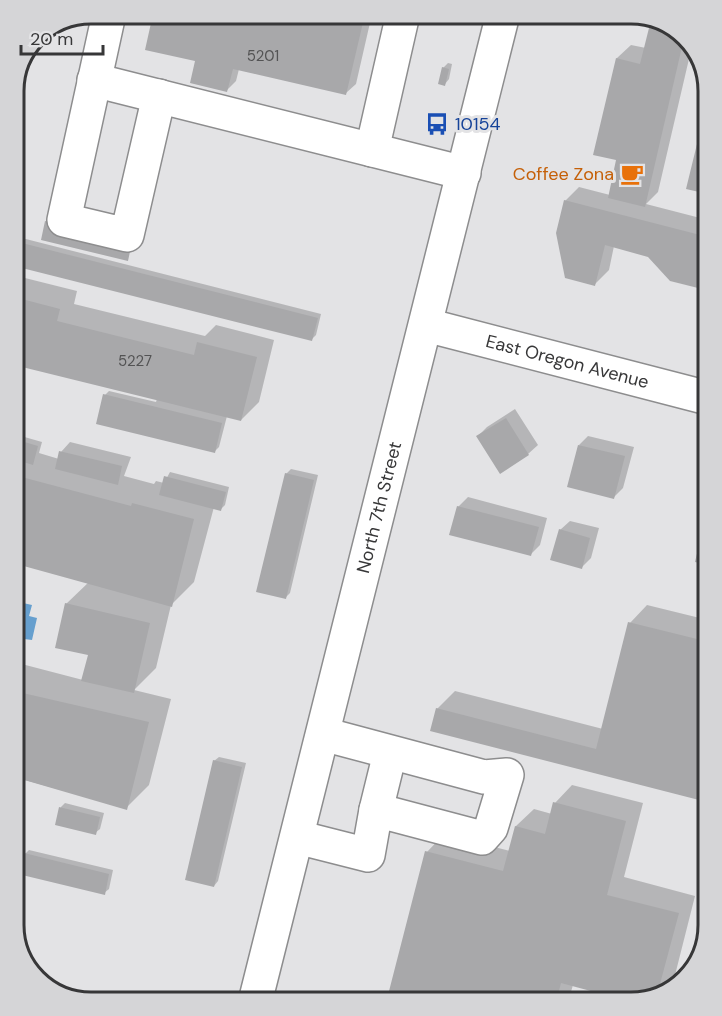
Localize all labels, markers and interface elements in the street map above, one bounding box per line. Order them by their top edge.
scale bar [21,18,104,56]
text: 20 m [30,27,73,51]
house number: 5201 [247,46,279,66]
bus stop icon: 10154 [424,111,450,137]
place label: 10154 [455,112,501,136]
cafe icon: Coffee Zona [619,161,645,187]
place label: Coffee Zona [513,162,614,186]
street label: East Oregon Avenue [483,329,652,394]
house number: 5227 [118,351,152,371]
street label: North 7th Street [351,439,407,576]

